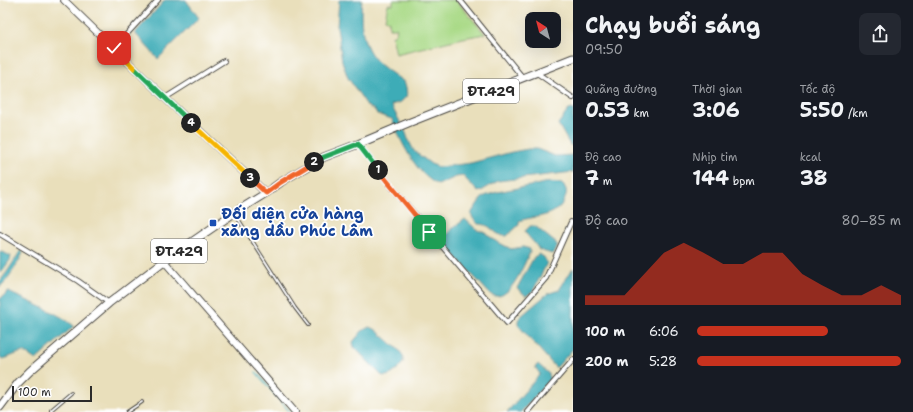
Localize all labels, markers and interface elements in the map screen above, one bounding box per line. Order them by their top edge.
text: Chạy buổi sáng [585,11,760,40]
north arrow [525,12,561,48]
map controls [525,12,561,48]
button: share [859,13,901,55]
pin [97,31,131,65]
icon: check [103,37,125,59]
text: 09:50 [585,41,623,58]
road number: ĐT.429 [463,79,519,103]
text: Quãng đường [585,82,657,97]
text: Thời gian [692,82,742,97]
text: Tốc độ [800,82,835,97]
text: 0.53 [585,97,630,123]
text: 3:06 [692,97,740,123]
text: 5:50 [800,97,844,123]
text: km [630,106,649,121]
text: /km [844,106,868,121]
pin: 4 [181,113,201,133]
text: 4 [187,115,195,130]
text: Độ cao [585,150,621,165]
text: Nhịp tim [692,150,737,165]
text: kcal [800,150,821,165]
pin: 2 [304,152,324,172]
text: 2 [310,154,318,169]
pin: 1 [368,160,388,180]
text: 1 [375,162,381,177]
text: 7 [585,165,599,191]
text: 144 [692,165,729,191]
text: 38 [800,165,828,191]
pin: 3 [240,168,260,188]
text: 3 [246,170,254,185]
text: m [599,174,612,189]
text: bpm [729,174,755,189]
place label: Đối diện cửa hàng xăng dầu Phúc Lâm [221,204,373,241]
text: Độ cao [585,212,628,229]
text: 80–85 m [842,212,901,229]
pin [412,215,446,249]
marker: Đối diện cửa hàng xăng dầu Phúc Lâm [208,218,218,228]
icon: arrive [418,221,440,243]
road number: ĐT.429 [151,239,207,263]
text: 100 m [585,323,625,340]
text: 6:06 [649,323,679,340]
text: 200 m [585,353,628,370]
text: 5:28 [649,353,677,370]
scale bar [12,384,92,403]
text: 100 m [18,385,51,400]

